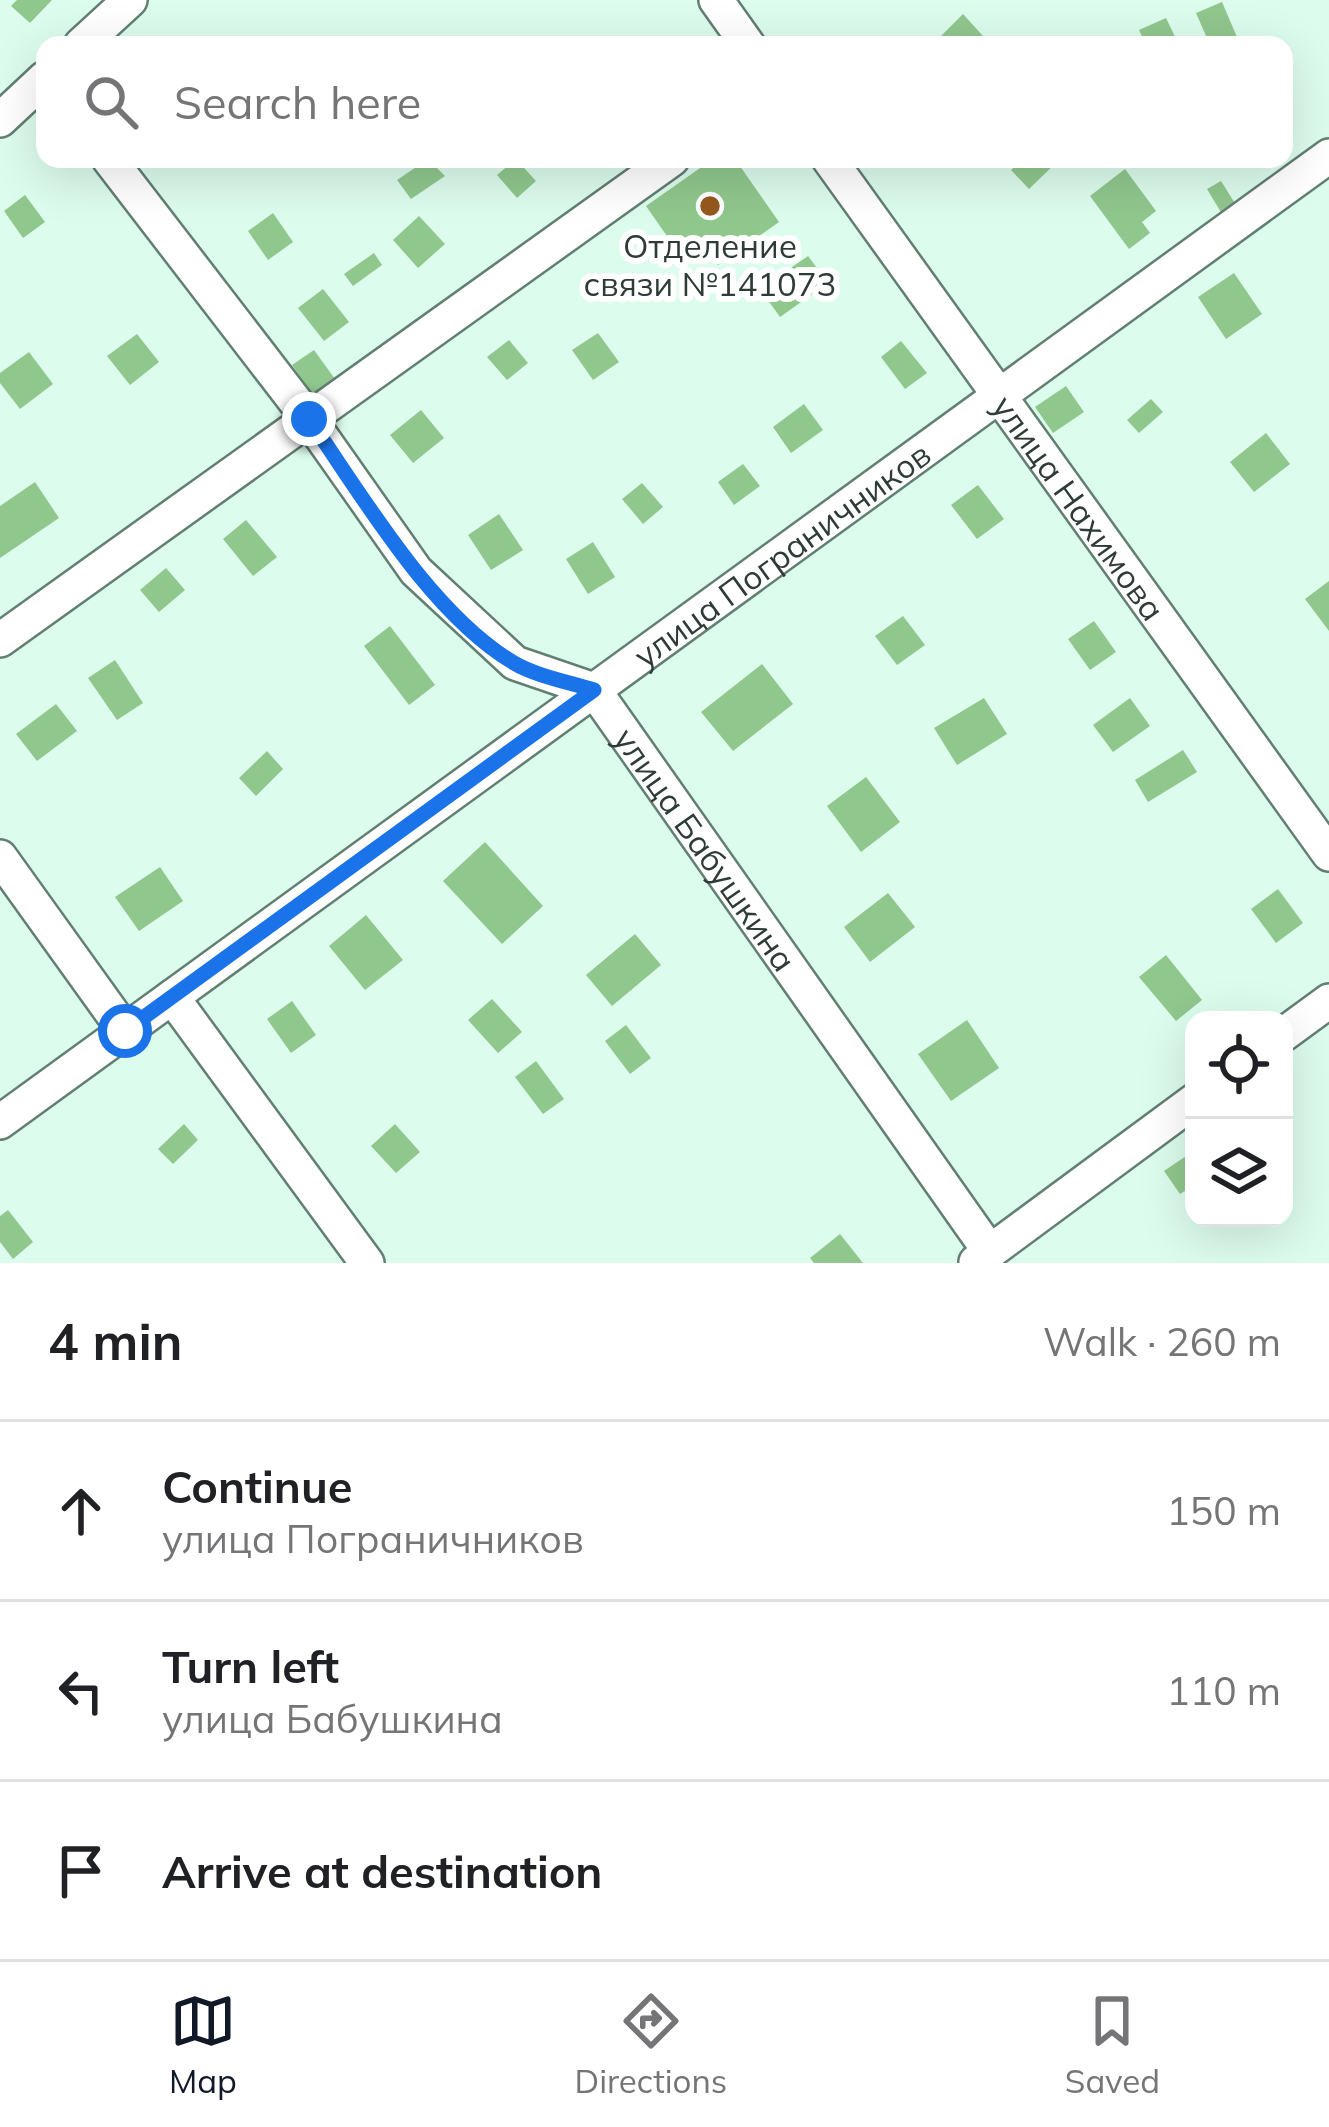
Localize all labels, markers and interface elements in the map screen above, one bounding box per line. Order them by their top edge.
search box [36,36,1293,168]
icon: search [78,69,144,135]
text: Search here [174,74,421,130]
marker: Отделение связи №141073 [697,193,723,219]
place label: Отделение связи №141073 [584,225,836,304]
street label: улица Нахимова [985,387,1174,628]
route end [282,392,336,446]
street label: улица Пограничников [625,433,938,676]
street label: улица Бабушкина [606,719,806,979]
route start [98,1004,152,1058]
map controls [1185,1011,1293,1227]
button: locate [1185,1011,1293,1119]
button: layers [1185,1119,1293,1227]
text: 4 min [48,1309,183,1373]
text: Walk · 260 m [1043,1317,1281,1366]
text: Continue [162,1458,352,1514]
icon: ahead [48,1478,114,1544]
text: 150 m [1166,1486,1281,1535]
text: улица Пограничников [162,1514,584,1563]
text: Turn left [162,1638,339,1694]
icon: left [48,1658,114,1724]
text: 110 m [1166,1666,1281,1715]
text: улица Бабушкина [162,1694,503,1743]
icon: arrive [48,1838,114,1904]
text: Arrive at destination [162,1843,602,1899]
tab: Map [169,1988,237,2101]
tab: Directions [575,1988,727,2101]
tab: Saved [1065,1988,1160,2101]

